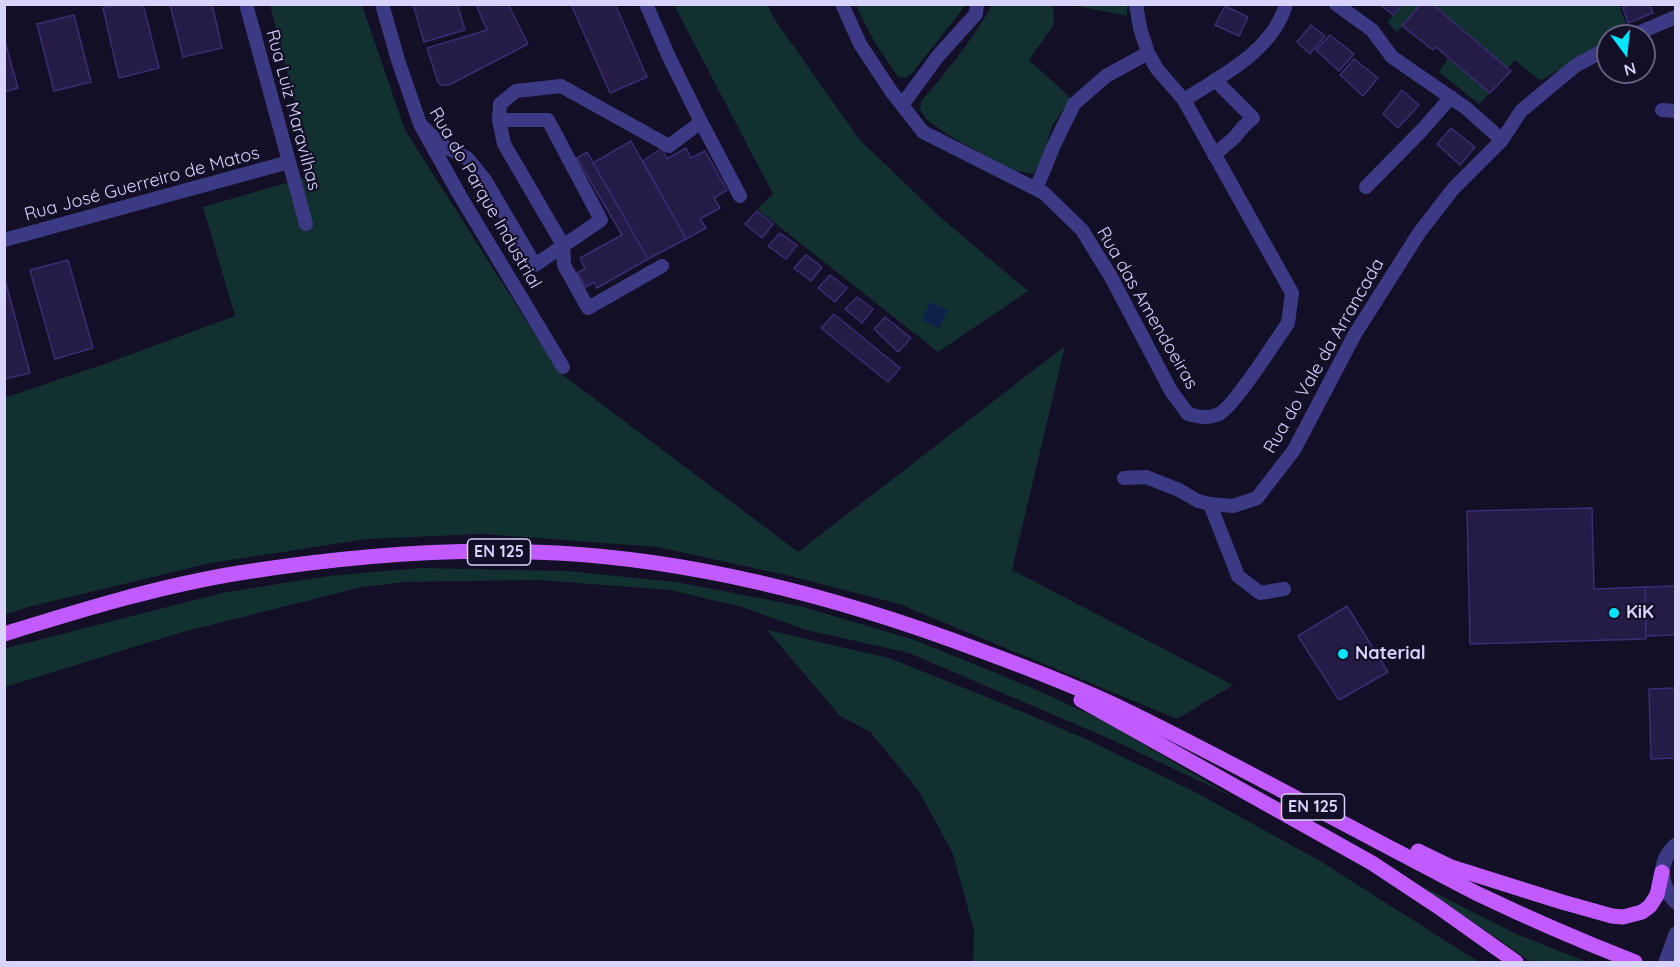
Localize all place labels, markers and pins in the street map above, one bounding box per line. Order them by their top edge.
place label: KiK [1626,602,1654,624]
marker: KiK [1607,606,1621,620]
place label: Naterial [1355,643,1426,665]
marker: Naterial [1336,647,1350,661]

